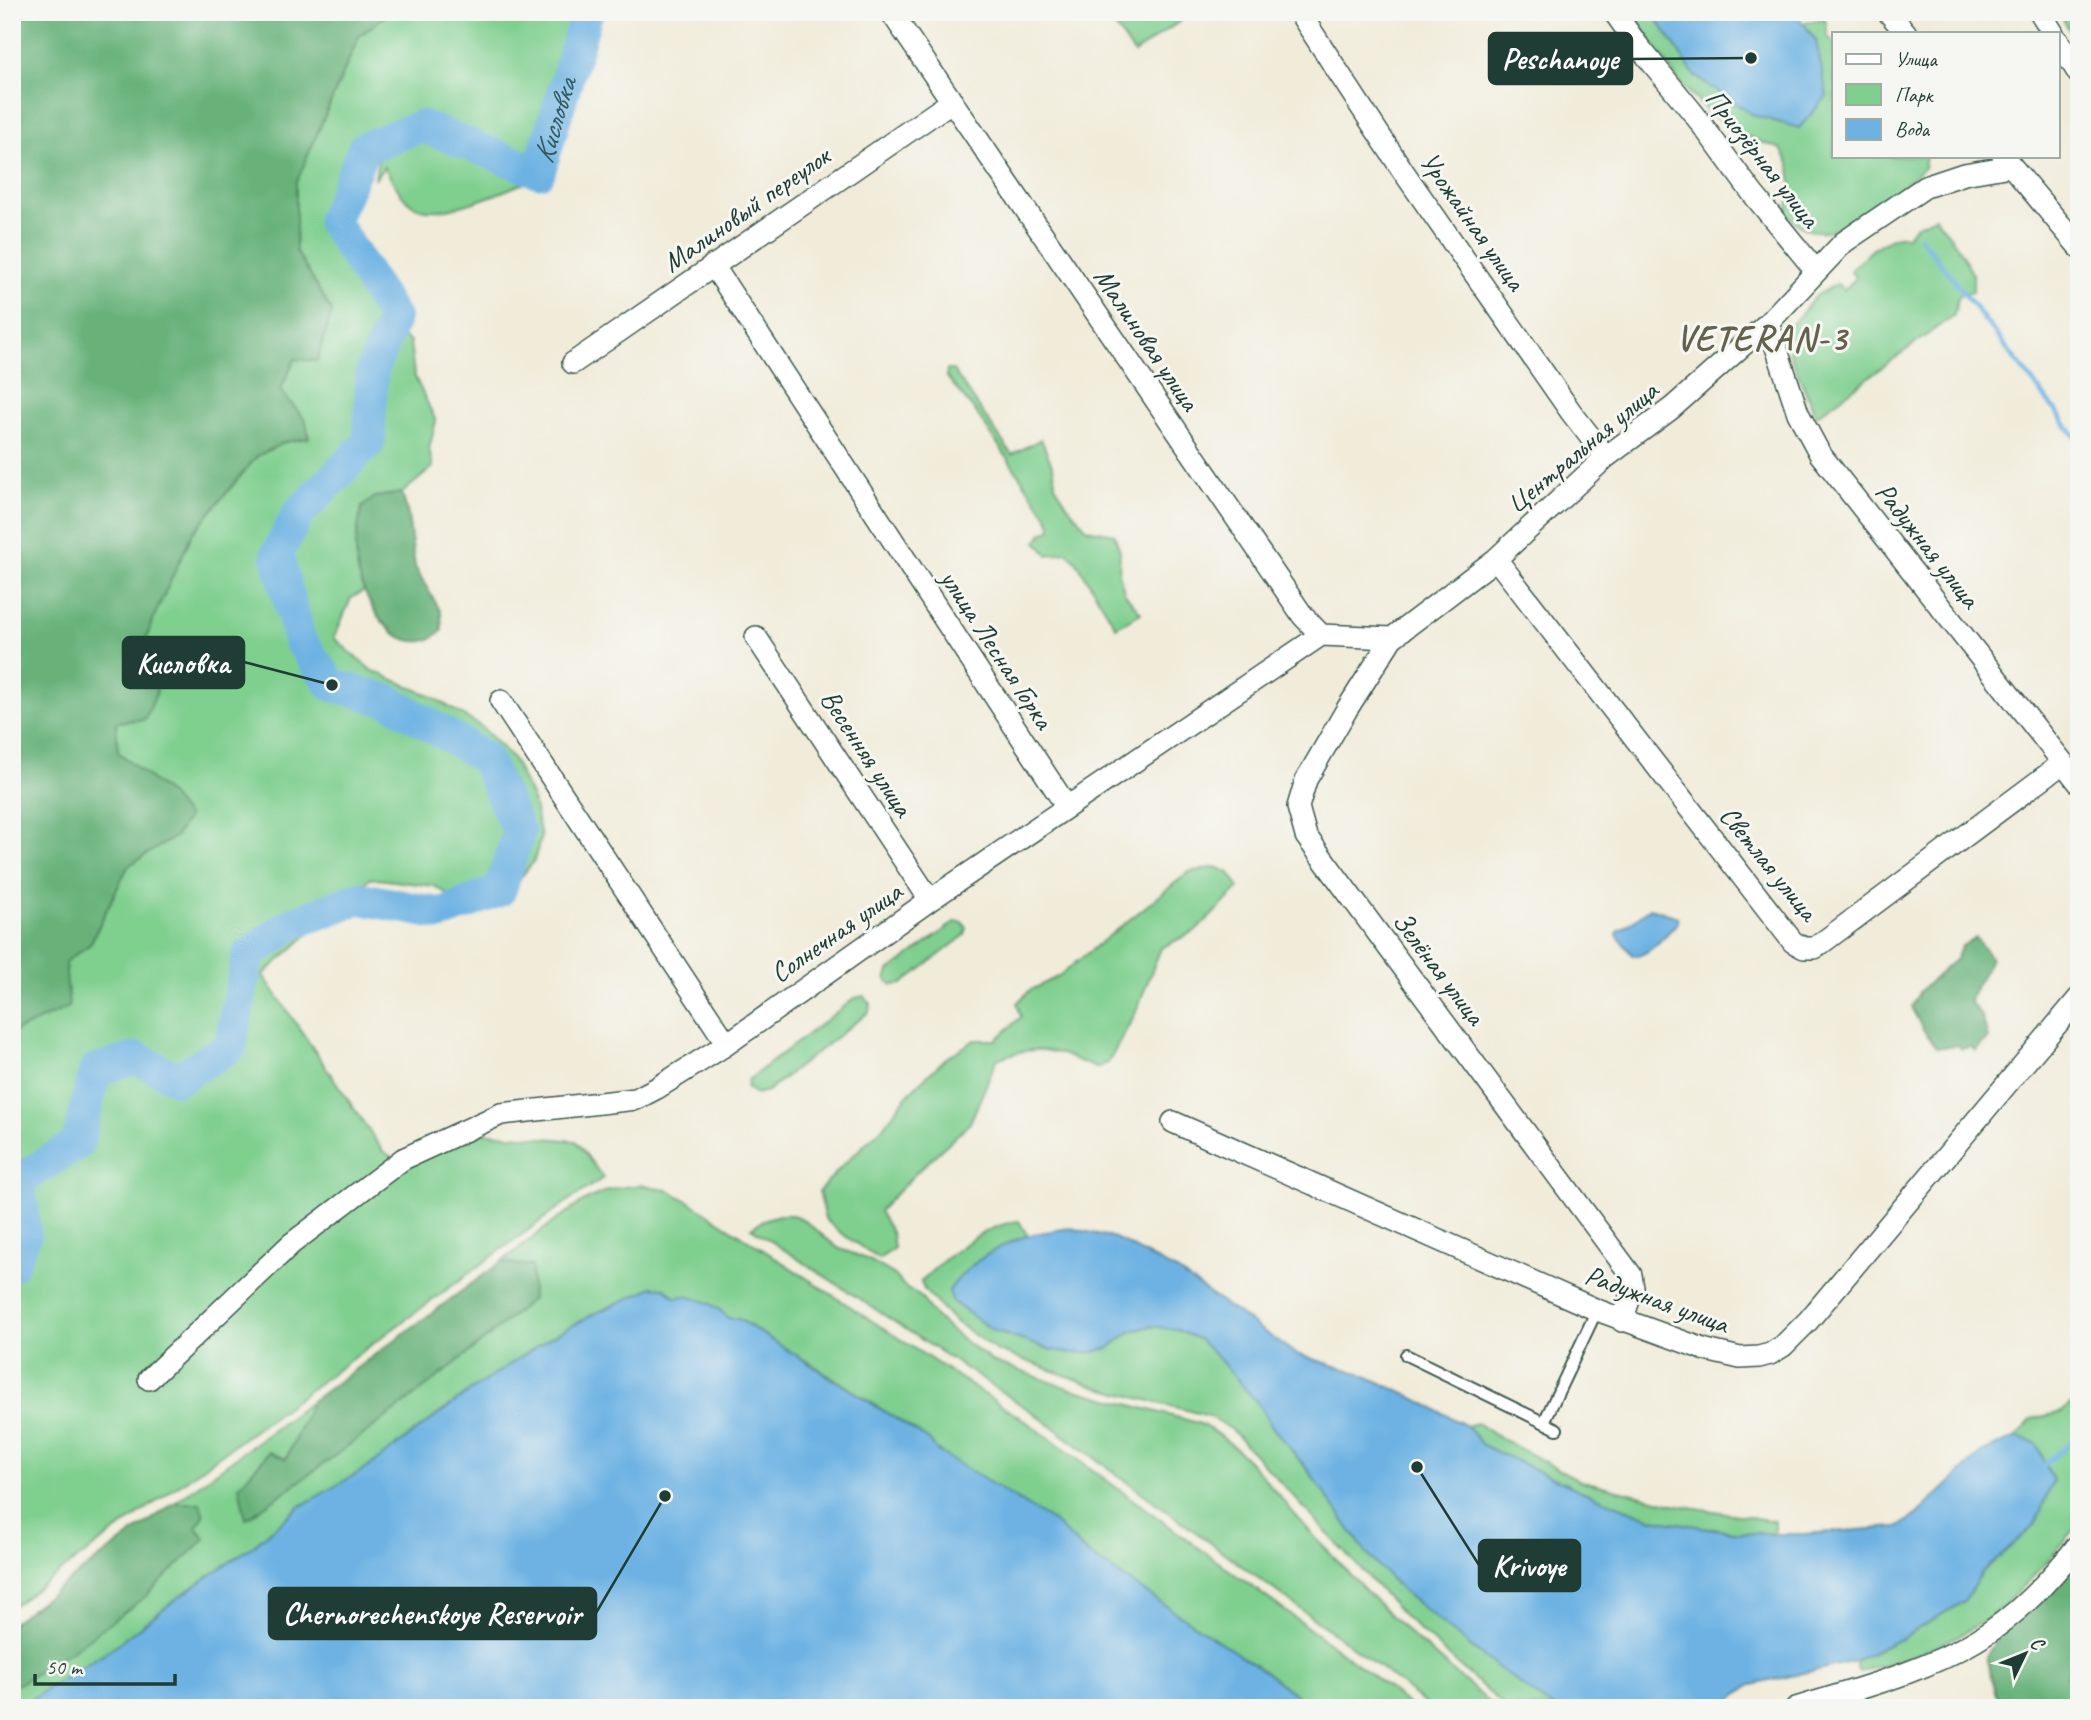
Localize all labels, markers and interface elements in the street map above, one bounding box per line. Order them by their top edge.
legend [1832,32,2060,158]
callout: Peschanoye [1489,33,1632,84]
text: Peschanoye [1502,40,1621,79]
text: Улица [1895,46,1938,72]
water label: Кисловка [524,70,586,168]
street label: Приозёрная улица [1698,82,1829,236]
text: Парк [1895,82,1935,108]
text: Вода [1895,116,1931,142]
street label: Малиновый переулок [656,137,839,280]
street label: Урожайная улица [1412,145,1535,298]
street label: Малиновая улица [1086,261,1209,419]
district label: VETERAN-3 [1676,316,1849,361]
street label: Центральная улица [1499,372,1666,521]
street label: Радужная улица [1868,475,1989,616]
street label: улица Лесная Горка [931,561,1062,737]
callout: Кисловка [123,637,244,688]
text: Кисловка [136,644,233,682]
street label: Весенняя улица [813,683,922,824]
street label: Светлая улица [1712,798,1828,929]
street label: Солнечная улица [763,873,910,990]
street label: Зелёная улица [1385,904,1494,1033]
street label: Радужная улица [1580,1257,1735,1342]
callout: Krivoye [1479,1540,1580,1591]
text: Krivoye [1492,1547,1568,1585]
callout: Chernorechenskoye Reservoir [269,1588,596,1639]
text: Chernorechenskoye Reservoir [283,1595,584,1633]
north arrow [1990,1618,2060,1688]
text: С [2025,1631,2050,1657]
scale bar [35,1643,175,1687]
text: 50 m [46,1654,84,1680]

